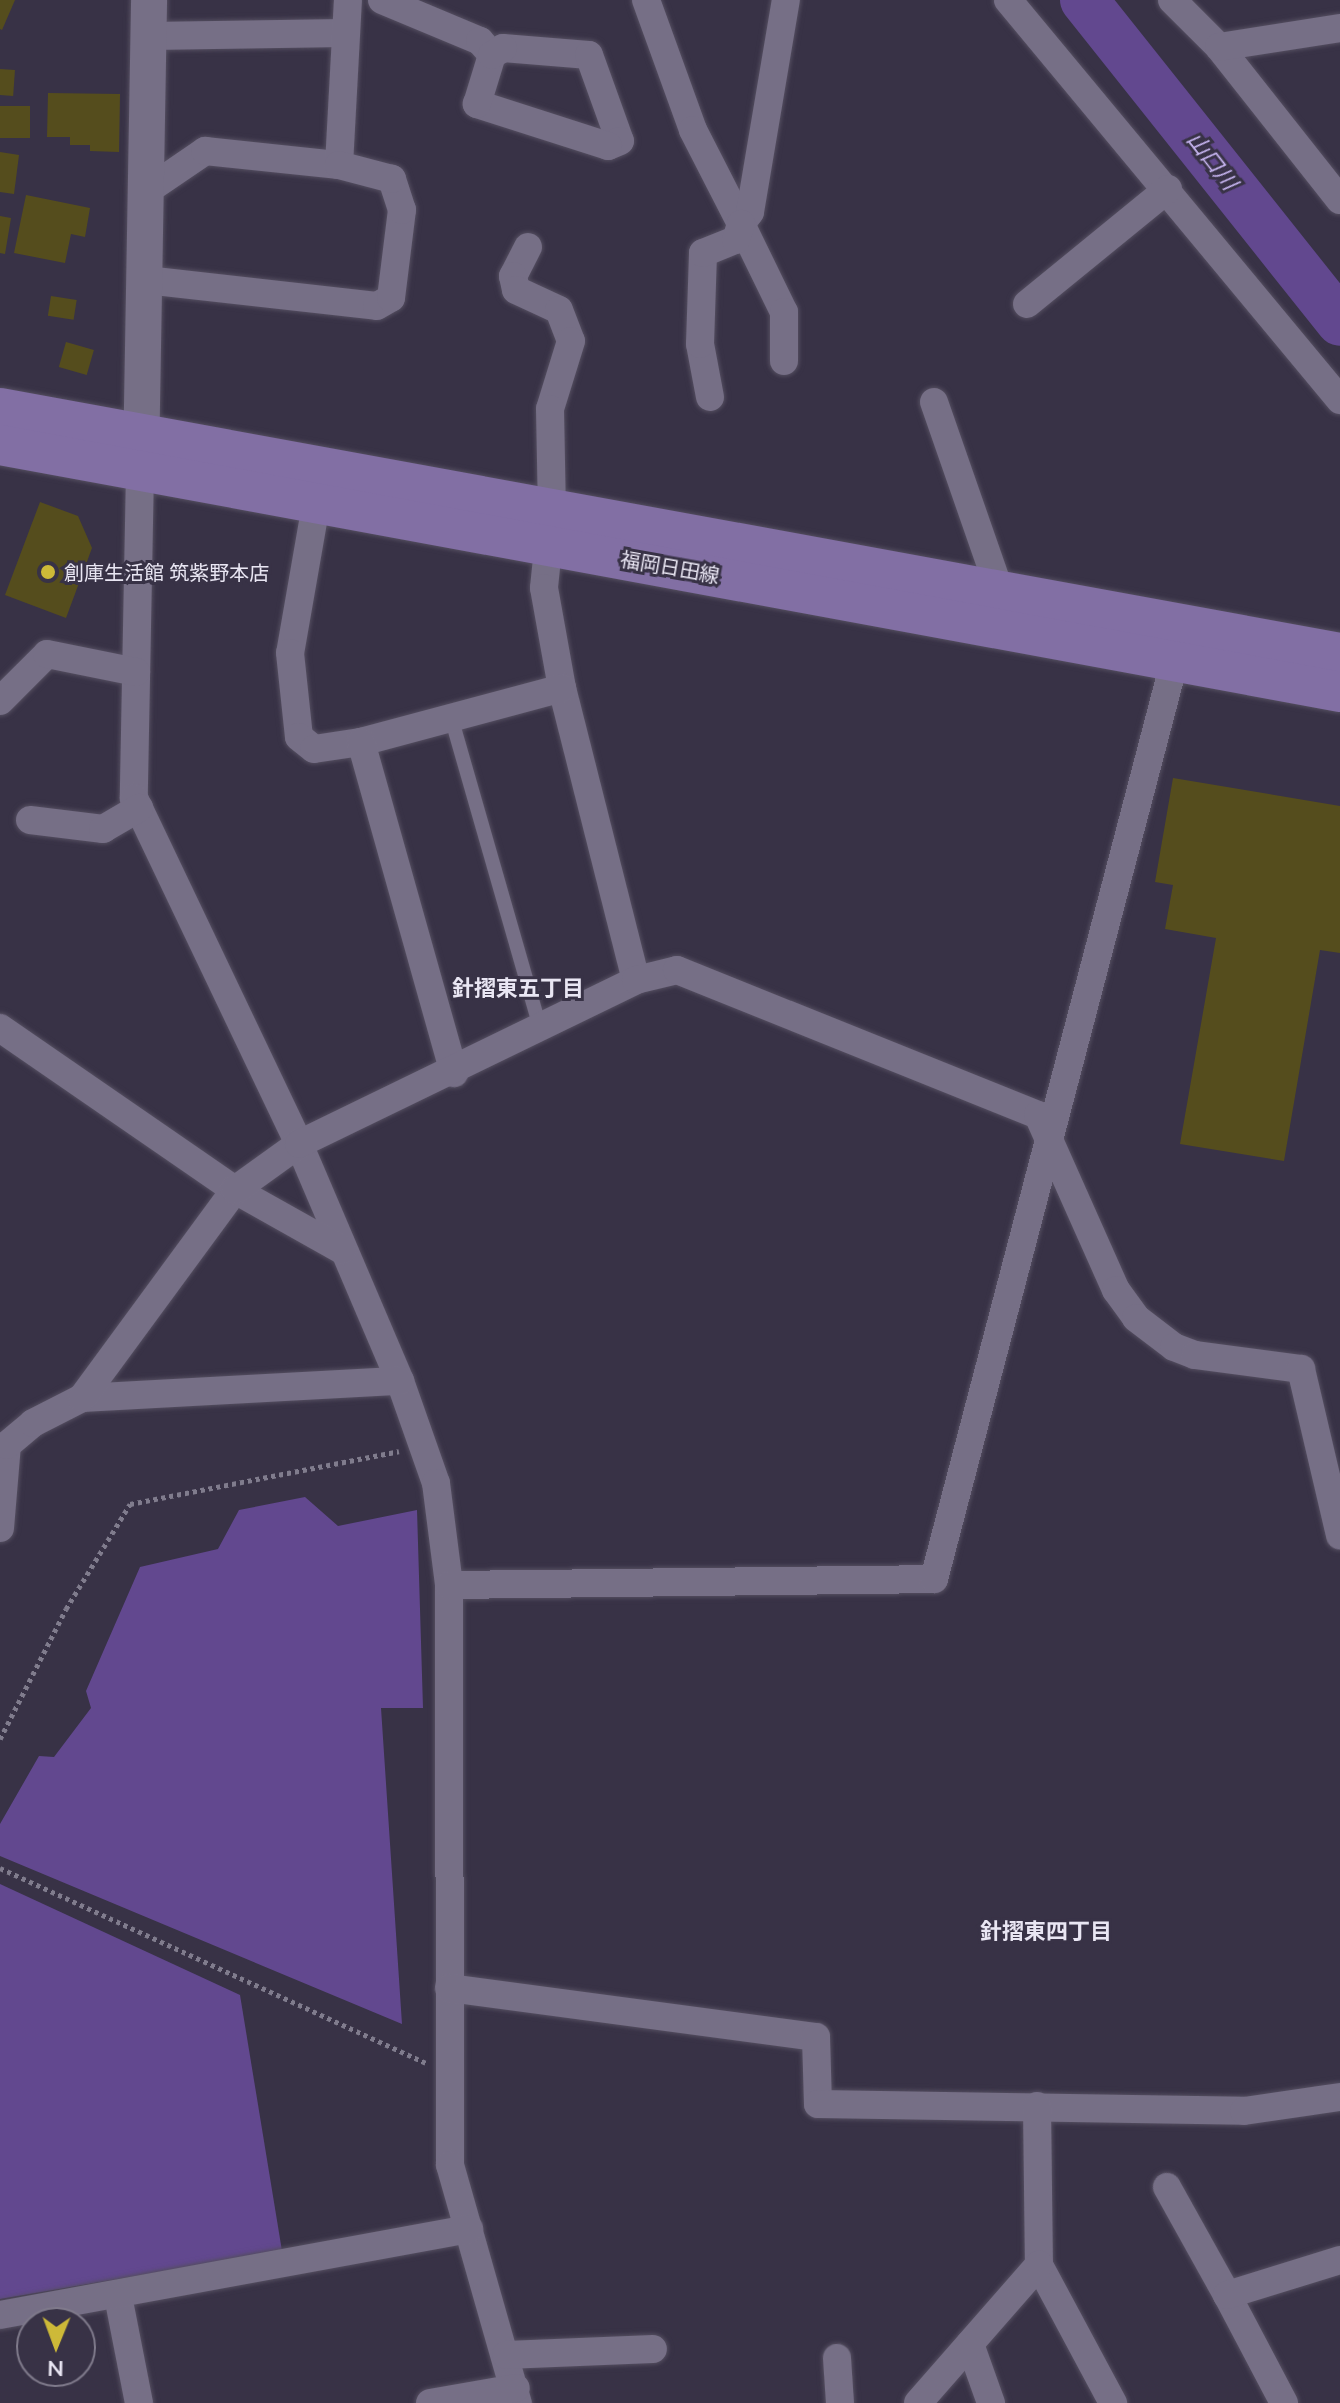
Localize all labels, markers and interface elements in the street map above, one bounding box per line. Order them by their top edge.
water label: 山口川 [1181,127,1243,195]
street label: 福岡日田線 [619,546,721,588]
place label: 創庫生活館 筑紫野本店 [64,560,269,584]
marker: 創庫生活館 筑紫野本店 [39,563,57,581]
district label: 針摺東五丁目 [452,976,584,1002]
district label: 針摺東四丁目 [980,1919,1112,1945]
north arrow [16,2307,96,2387]
text: N [47,2355,64,2383]

